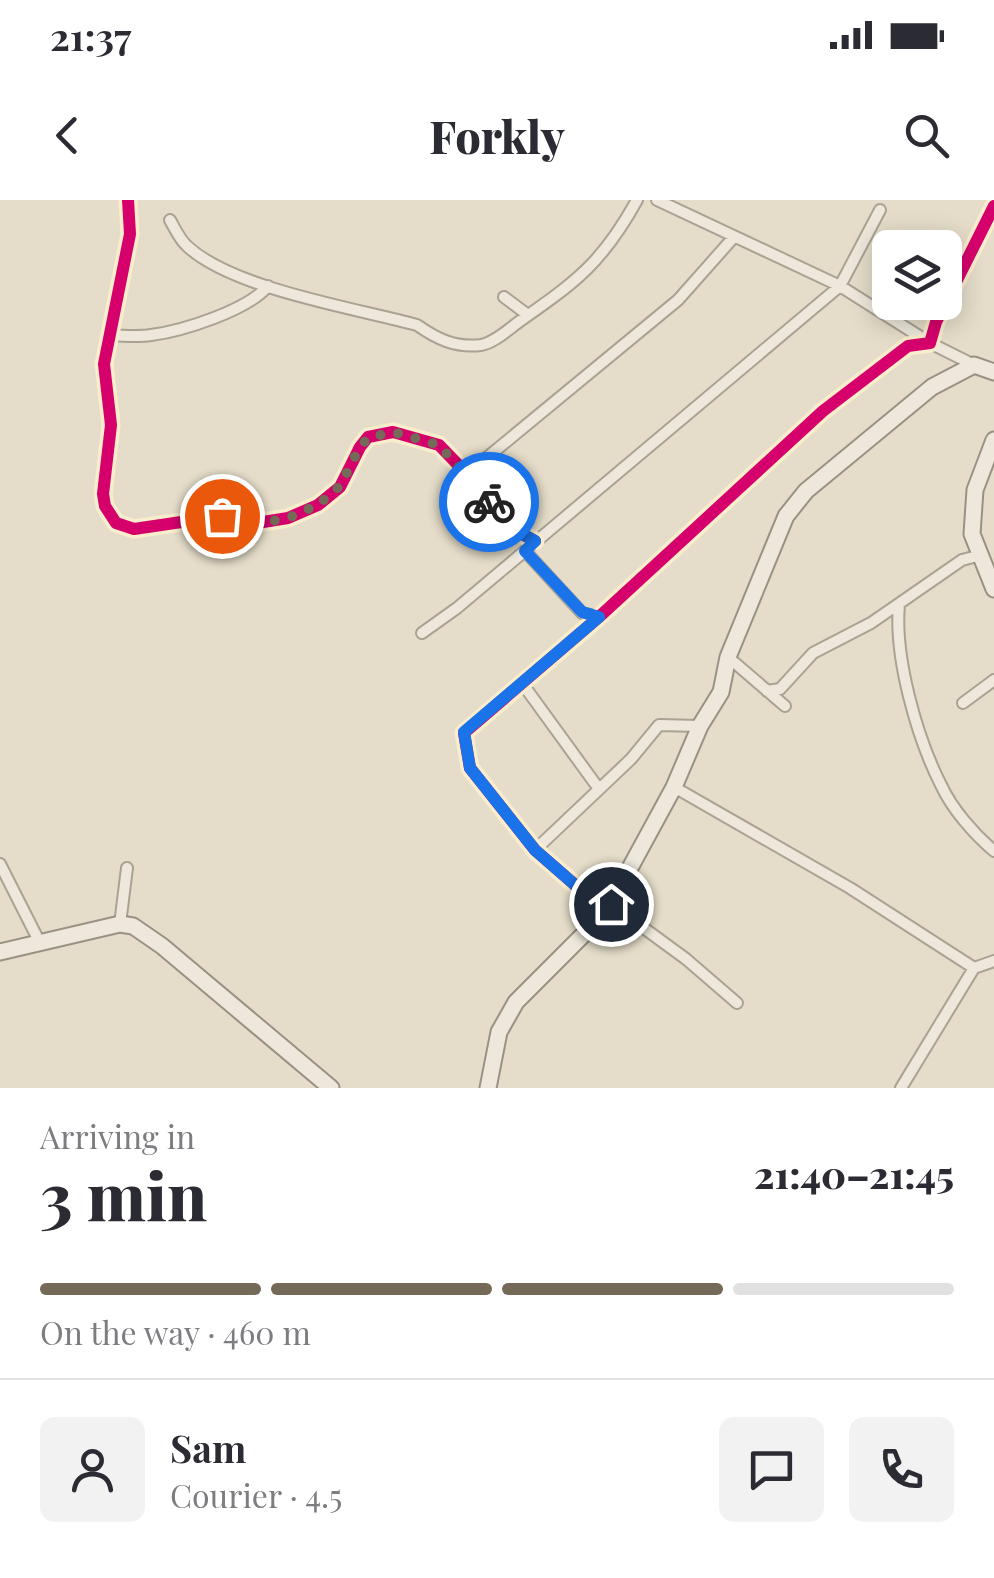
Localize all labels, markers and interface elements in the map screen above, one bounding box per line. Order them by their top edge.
text: 21:37 [50,10,131,61]
text: Forkly [429,105,565,165]
icon: back [40,108,95,163]
icon: search [899,108,954,163]
map controls [872,230,962,320]
button: layers [872,230,962,320]
courier [439,452,539,552]
pin [180,474,265,559]
icon: bike [462,475,517,530]
icon: bag [195,489,250,544]
pin [569,862,654,947]
icon: home [584,877,639,932]
text: Arriving in [40,1114,195,1157]
text: 21:40–21:45 [754,1148,954,1199]
text: 3 min [40,1151,207,1237]
text: On the way · 460 m [40,1310,311,1353]
button: person [40,1417,145,1522]
button: chat [719,1417,824,1522]
button: phone [849,1417,954,1522]
text: Sam [170,1422,246,1473]
text: Courier · 4.5 [170,1473,342,1516]

